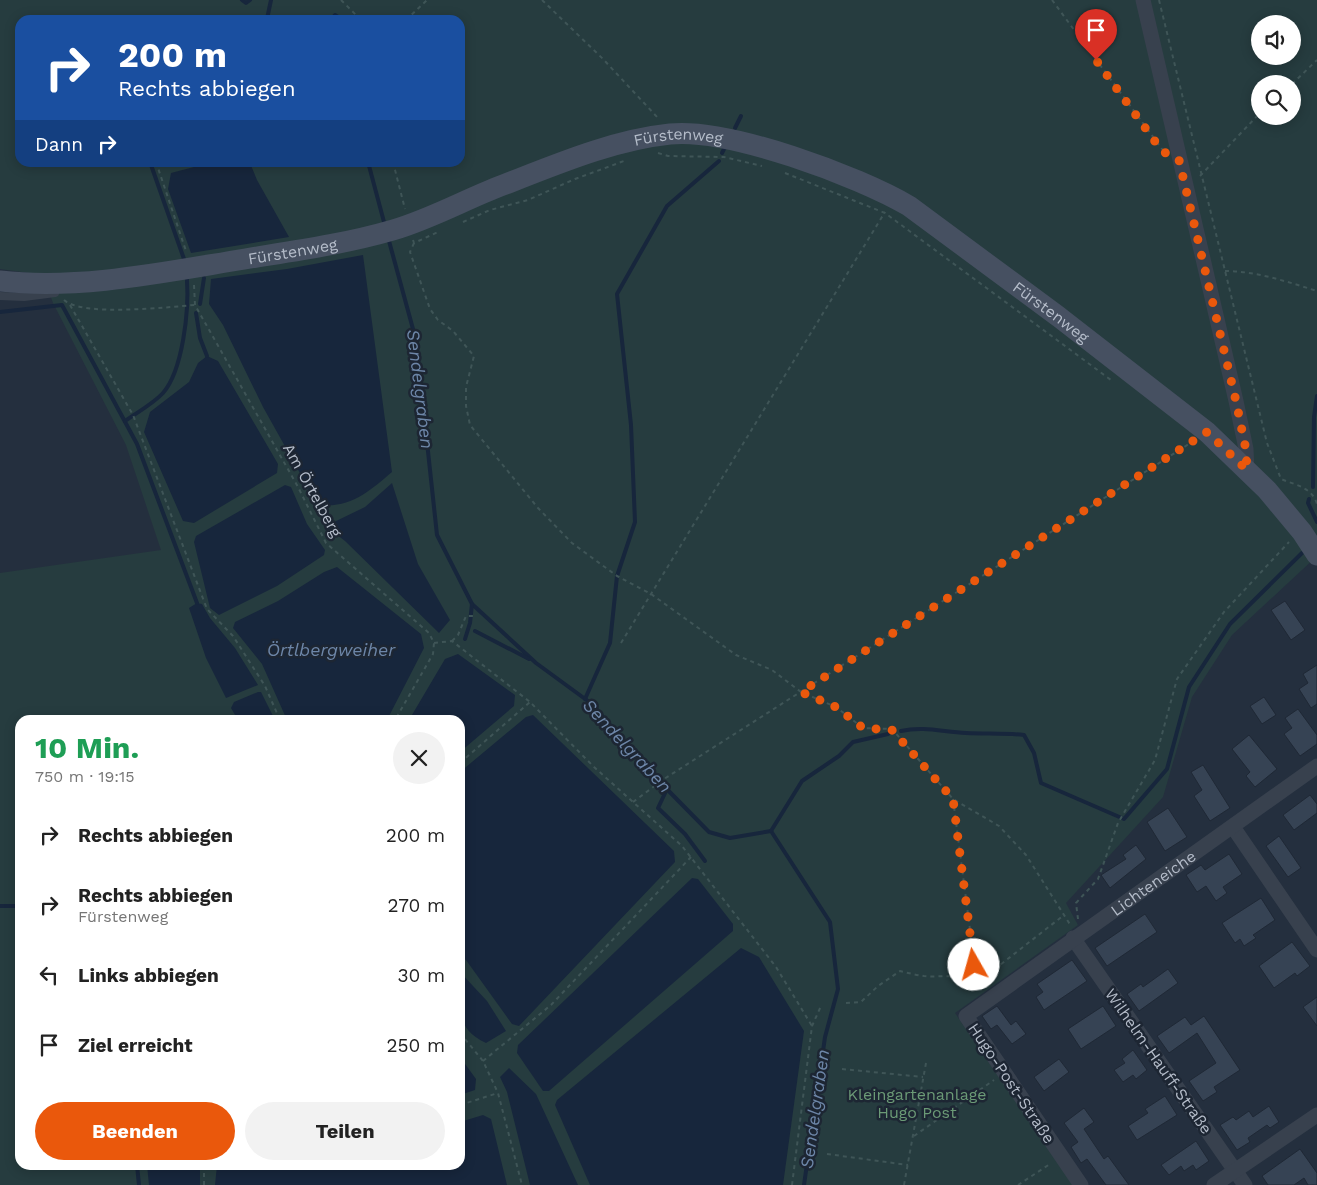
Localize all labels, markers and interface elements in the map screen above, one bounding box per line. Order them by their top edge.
pin [1075,9,1117,60]
map controls [1251,15,1301,125]
button: sound [1251,15,1301,65]
icon: arrive [1082,16,1110,44]
text: 200 m [118,34,227,76]
icon: right [35,35,100,100]
button: search [1251,75,1301,125]
text: Rechts abbiegen [118,76,296,101]
street label: Fürstenweg [632,124,725,150]
icon: right [93,130,121,158]
text: Dann [35,133,83,156]
street label: Fürstenweg [247,234,339,268]
street label: Fürstenweg [1009,277,1093,347]
water label: Sendelgraben [403,328,438,450]
street label: Am Örtelberg [279,440,346,541]
water label: Örtlbergweiher [267,639,396,660]
water label: Sendelgraben [579,694,676,797]
text: 10 Min. [35,730,139,765]
button: close [393,732,445,784]
text: 750 m · 19:15 [35,767,135,786]
icon: right [35,821,63,849]
text: Rechts abbiegen [78,824,233,847]
text: 200 m [386,824,445,847]
street label: Lichteneiche [1107,846,1200,920]
text: Rechts abbiegen [78,884,233,907]
icon: right [35,891,63,919]
text: 270 m [388,894,445,917]
text: Fürstenweg [78,907,168,926]
position arrow [947,938,999,990]
icon: left [35,961,63,989]
text: Links abbiegen [78,964,219,987]
text: 30 m [398,964,445,987]
street label: Wilhelm-Hauff-Straße [1101,985,1216,1138]
street label: Hugo-Post-Straße [964,1019,1059,1147]
icon: arrive [35,1031,63,1059]
text: Ziel erreicht [78,1034,193,1057]
text: 250 m [386,1034,445,1057]
water label: Sendelgraben [796,1048,833,1170]
park label: Kleingartenanlage Hugo Post [848,1085,986,1122]
button: Beenden [35,1102,235,1160]
button: Teilen [245,1102,445,1160]

